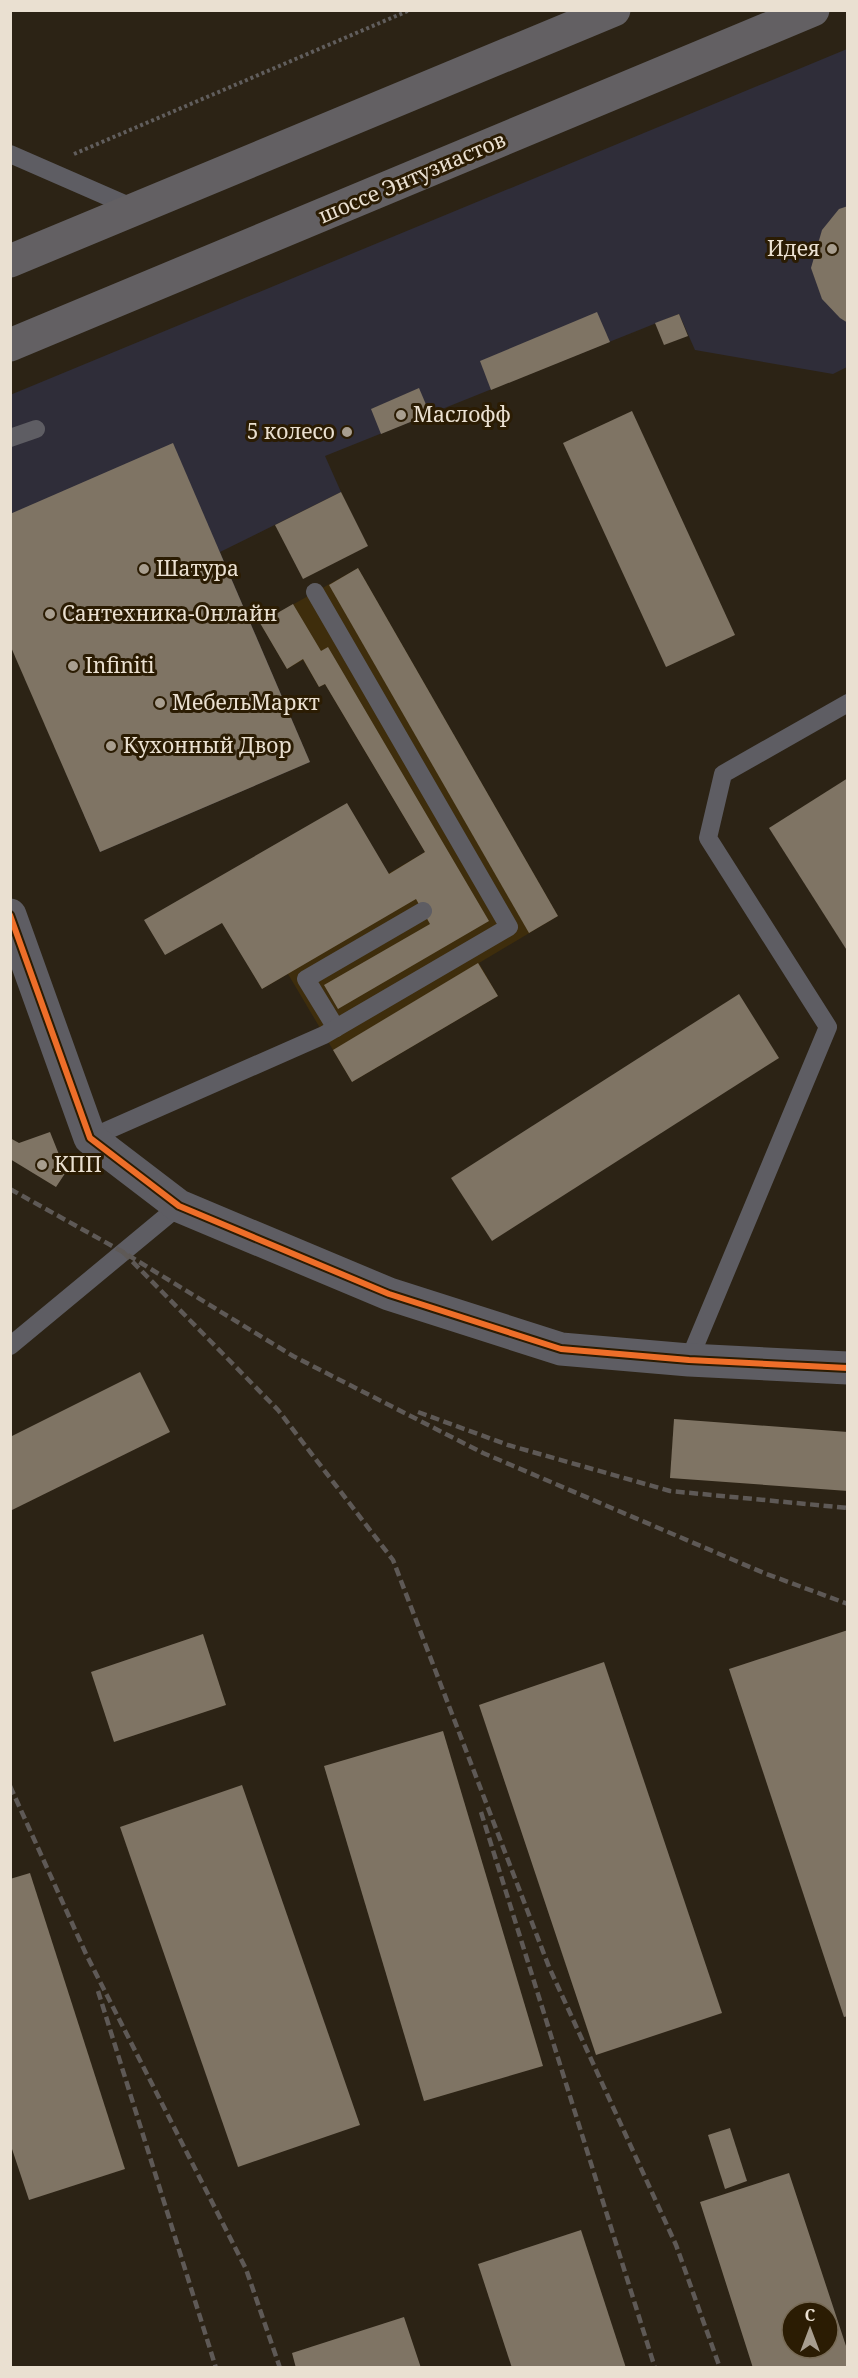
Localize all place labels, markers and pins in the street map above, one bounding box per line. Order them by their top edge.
place label: Идея [767,234,820,262]
marker: Идея [825,242,839,256]
place label: Маслофф [413,400,511,428]
marker: Маслофф [394,408,408,422]
place label: 5 колесо [247,417,335,445]
marker: 5 колесо [340,425,354,439]
place label: Шатура [156,554,239,582]
marker: Шатура [137,562,151,576]
place label: Сантехника-Онлайн [62,599,277,627]
marker: Сантехника-Онлайн [43,607,57,621]
place label: Infiniti [85,651,155,679]
marker: Infiniti [66,659,80,673]
place label: МебельМаркт [172,688,320,716]
marker: МебельМаркт [153,696,167,710]
place label: Кухонный Двор [123,731,292,759]
marker: Кухонный Двор [104,739,118,753]
place label: КПП [54,1150,102,1178]
marker: КПП [35,1158,49,1172]

